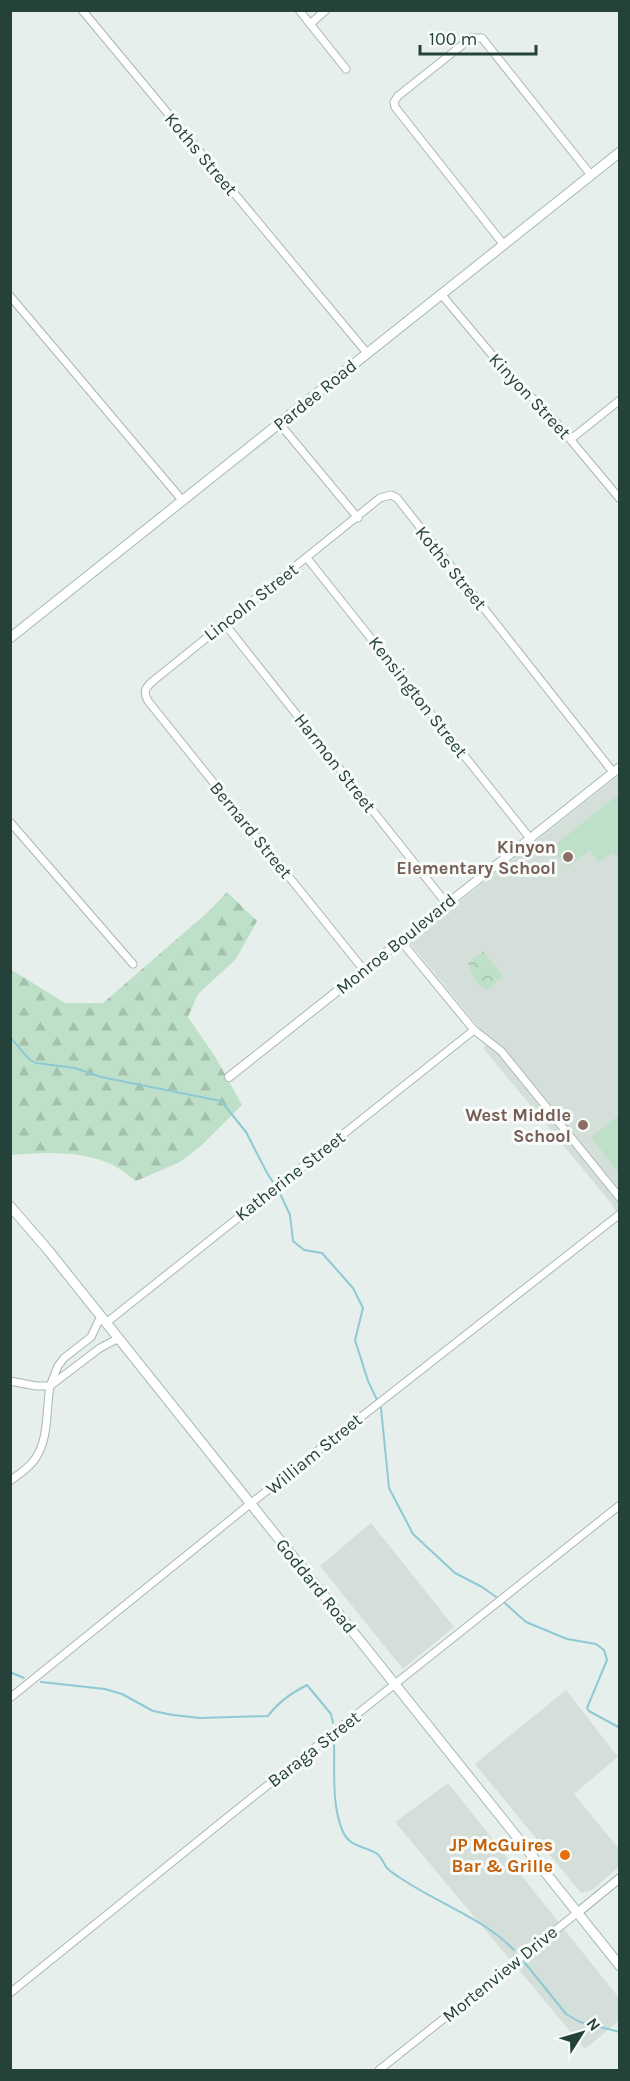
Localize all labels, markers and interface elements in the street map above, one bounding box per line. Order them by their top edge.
scale bar [420,18,536,56]
text: 100 m [429,28,477,50]
street label: Koths Street [160,108,242,200]
street label: Kinyon Street [484,348,576,444]
street label: Pardee Road [269,355,361,435]
street label: Koths Street [410,522,492,615]
street label: Lincoln Street [200,558,303,646]
street label: Kensington Street [364,632,472,762]
street label: Harmon Street [289,709,381,817]
street label: Bernard Street [205,777,297,883]
place label: Kinyon Elementary School [396,836,556,879]
marker: Kinyon Elementary School [561,850,575,864]
street label: Monroe Boulevard [332,889,460,999]
place label: West Middle School [465,1104,571,1147]
marker: West Middle School [576,1118,590,1132]
street label: Katherine Street [231,1126,350,1226]
street label: William Street [261,1408,367,1499]
street label: Goddard Road [271,1534,361,1638]
street label: Baraga Street [263,1706,365,1792]
place label: JP McGuires Bar & Grille [449,1834,553,1877]
marker: JP McGuires Bar & Grille [558,1848,572,1862]
street label: Mortenview Drive [438,1921,562,2027]
north arrow [552,2003,612,2063]
text: N [583,2014,605,2035]

